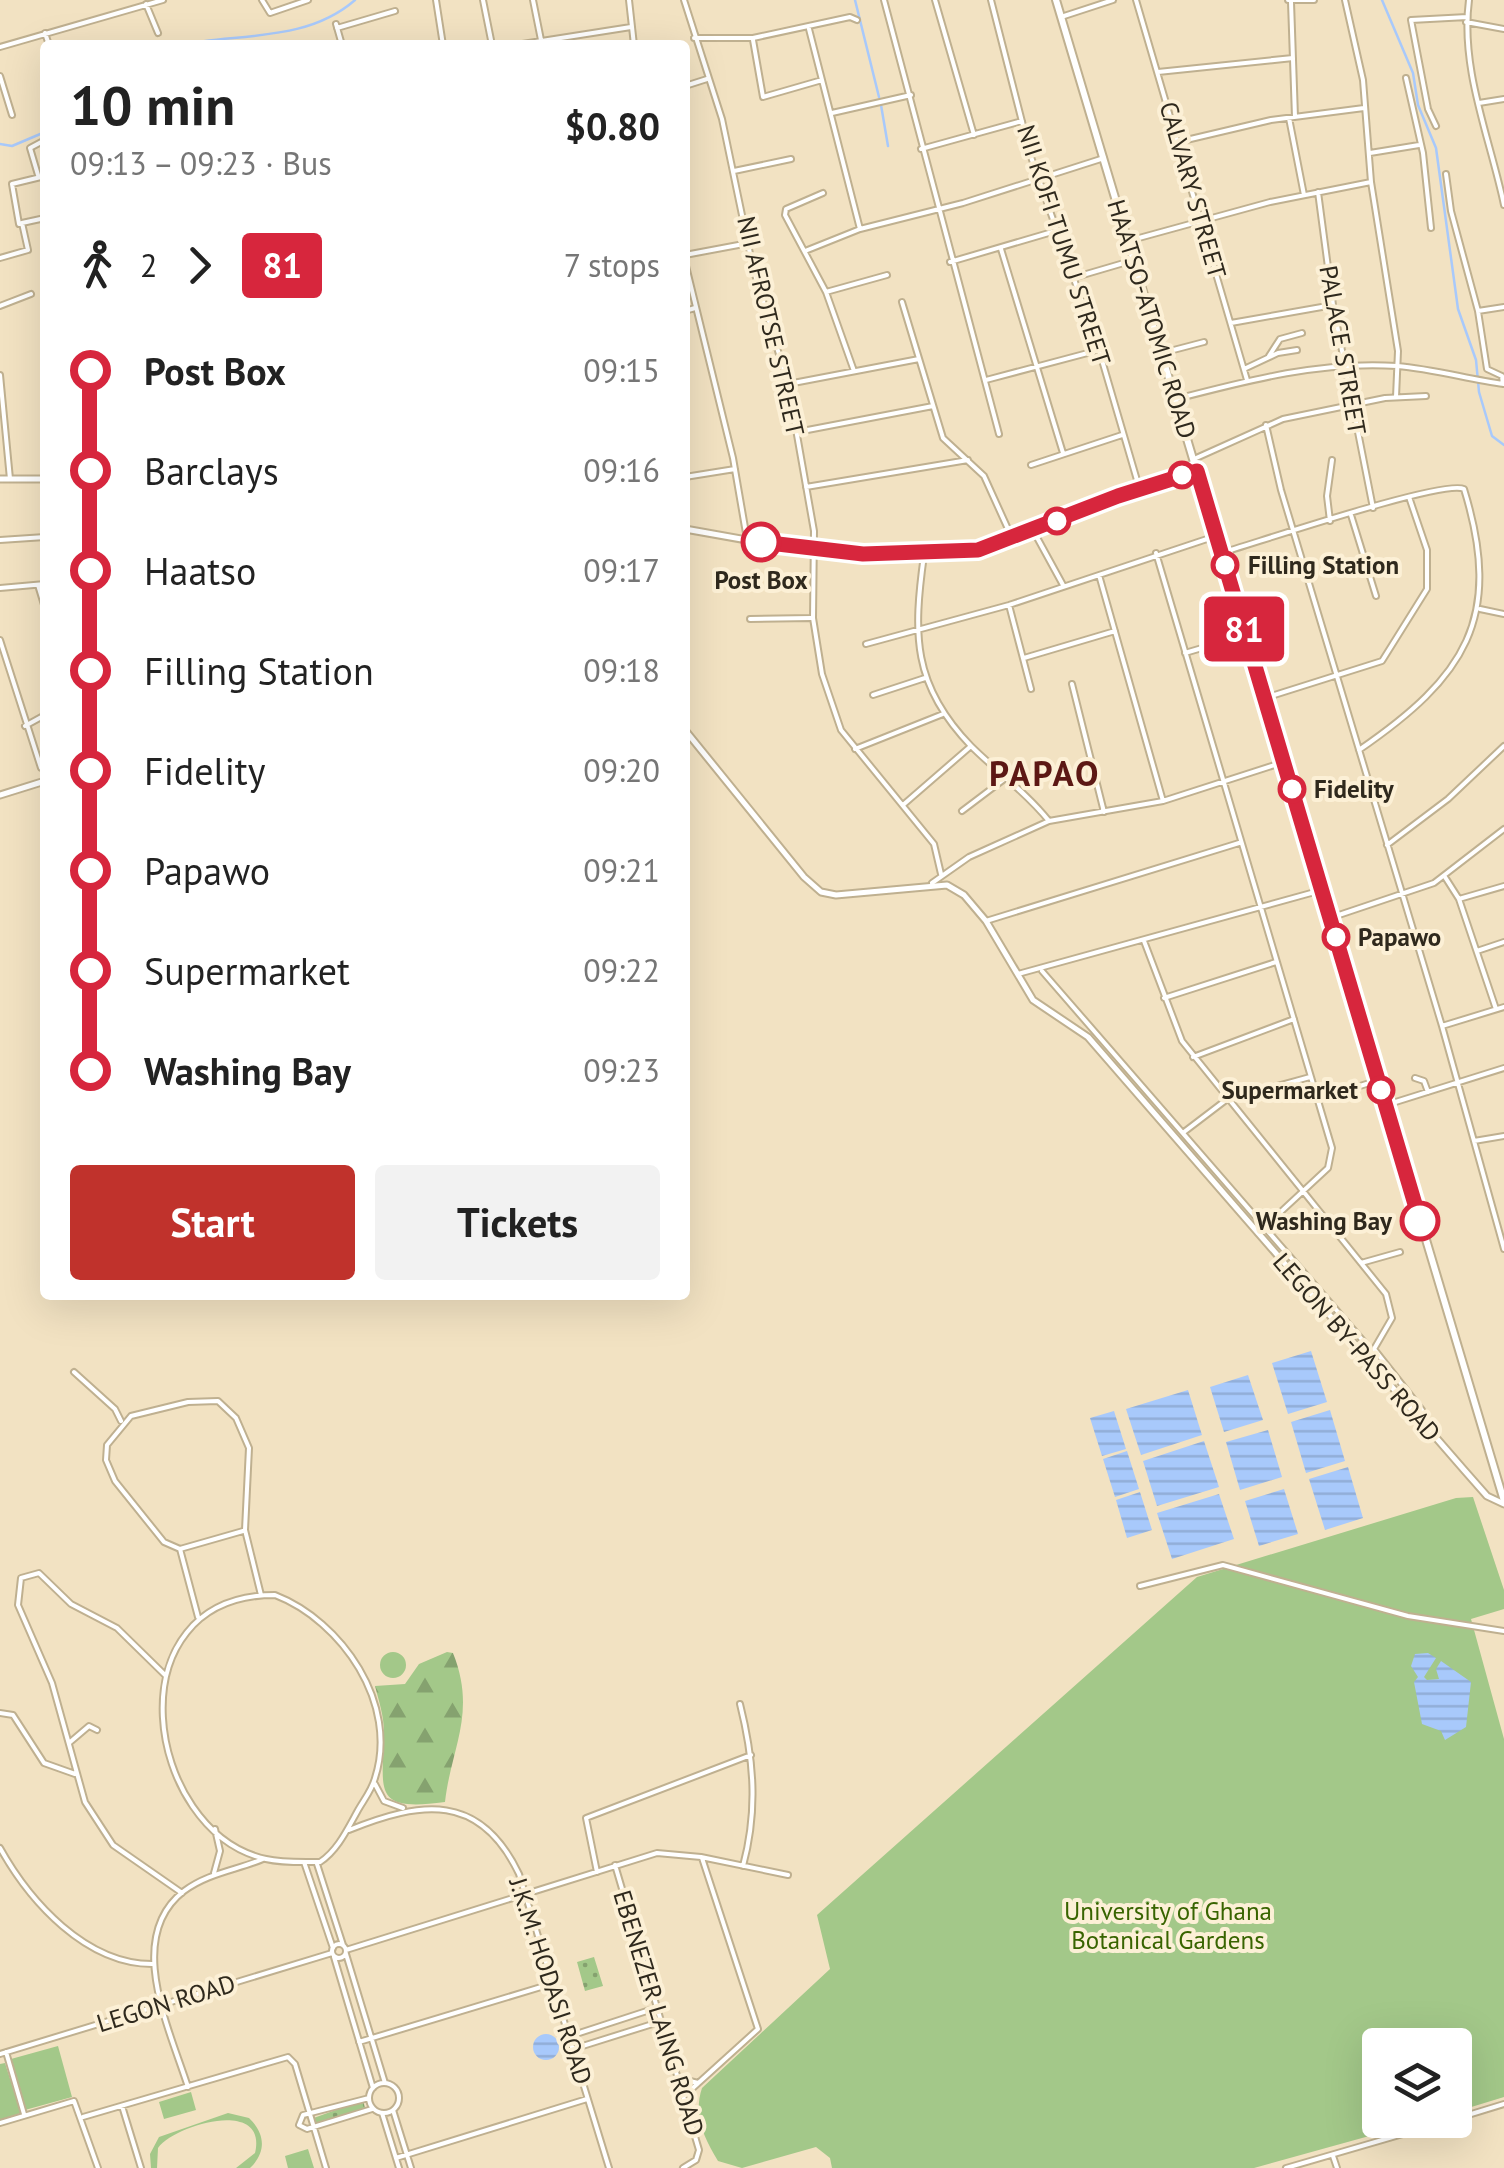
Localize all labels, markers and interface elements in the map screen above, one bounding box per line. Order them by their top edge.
text: 10 min [70,69,235,140]
street label: CALVARY STREET [1152,98,1234,282]
text: $0.80 [564,101,660,150]
street label: NII KOFI TUMU STREET [1010,121,1118,369]
text: 09:13 – 09:23 · Bus [70,142,332,184]
street label: HAATSO-ATOMIC ROAD [1100,195,1204,443]
street label: NII AFROTSE STREET [730,213,812,439]
icon: walk [70,238,125,293]
icon: forward [172,238,227,293]
text: 81 [262,242,302,288]
text: 2 [140,244,157,286]
text: 7 stops [564,244,660,286]
street label: PALACE STREET [1312,263,1374,437]
text: Post Box [144,346,286,395]
text: 09:15 [583,349,660,391]
text: Barclays [144,446,279,495]
text: 09:16 [583,449,660,491]
unlabelled marker [1169,462,1195,488]
unlabelled marker [1044,508,1070,534]
marker: Post Box [742,523,780,561]
text: Haatso [144,546,256,595]
text: 09:17 [583,549,660,591]
place label: Filling Station [1248,549,1399,581]
marker: Filling Station [1212,552,1238,578]
place label: Post Box [714,564,808,596]
line badge: 81 [1199,596,1289,662]
text: 81 [1224,606,1264,652]
text: Filling Station [144,646,374,695]
text: 09:18 [583,649,660,691]
text: Fidelity [144,746,265,795]
text: 09:20 [583,749,660,791]
district label: PAPAO [989,750,1101,796]
place label: Fidelity [1314,773,1395,805]
marker: Fidelity [1279,776,1305,802]
text: Papawo [144,846,270,895]
text: 09:21 [583,849,660,891]
place label: Papawo [1358,921,1441,953]
marker: Papawo [1323,924,1349,950]
text: Supermarket [144,946,350,995]
text: 09:22 [583,949,660,991]
text: Washing Bay [144,1046,351,1095]
text: 09:23 [583,1049,660,1091]
place label: Supermarket [1222,1074,1358,1106]
marker: Supermarket [1368,1077,1394,1103]
button: Start [70,1165,355,1280]
button: Tickets [375,1165,660,1280]
marker: Washing Bay [1401,1202,1439,1240]
place label: Washing Bay [1256,1205,1393,1237]
street label: LEGON BY-PASS ROAD [1266,1246,1448,1448]
street label: J.K.M. HODASI ROAD [502,1872,600,2089]
street label: EBENEZER LAING ROAD [606,1886,712,2140]
park label: University of Ghana Botanical Gardens [1064,1895,1272,1956]
street label: LEGON ROAD [93,1967,239,2039]
map controls [1362,2028,1472,2138]
button: layers [1362,2028,1472,2138]

